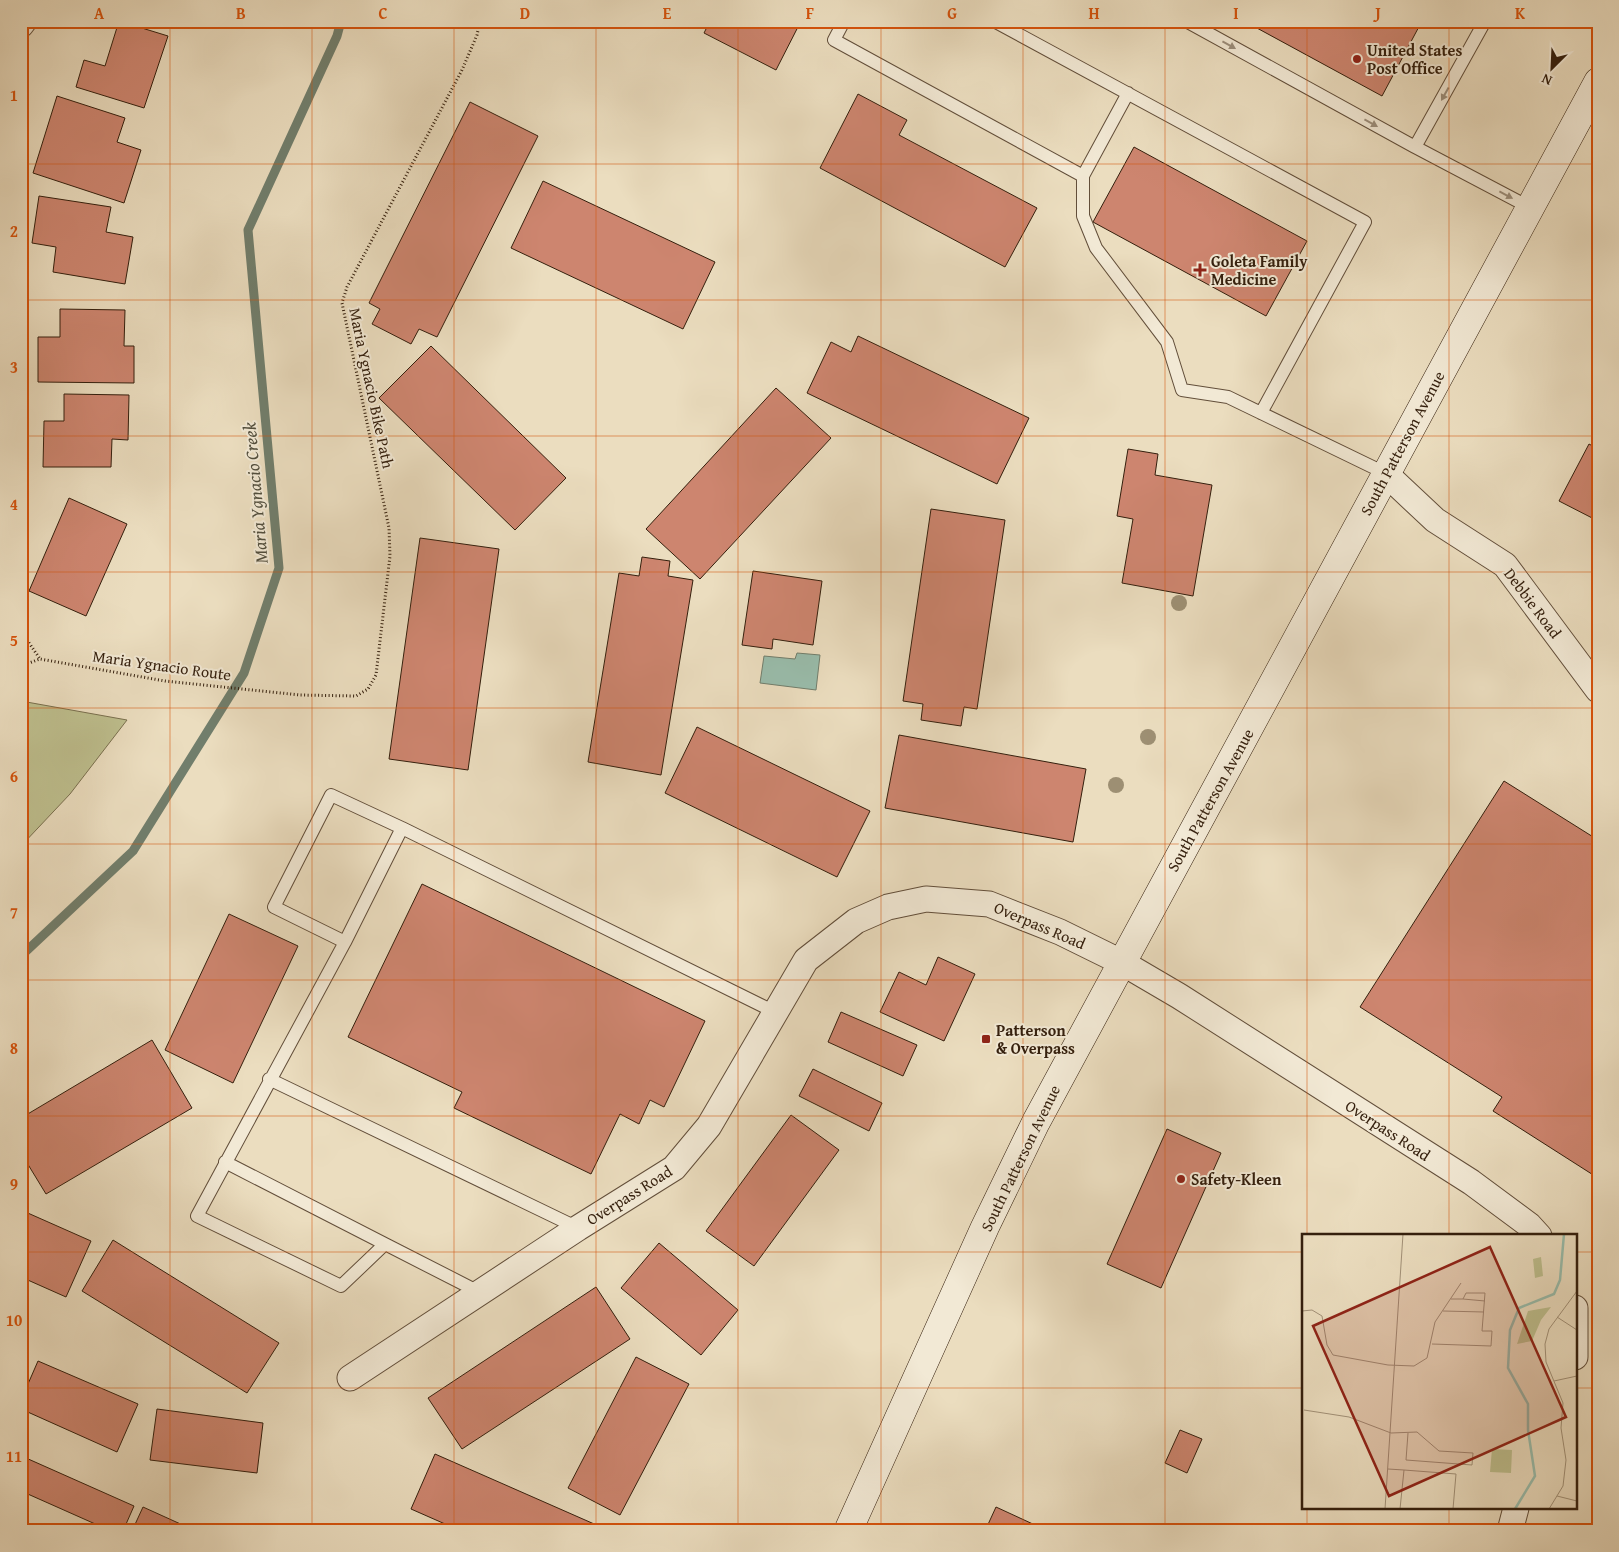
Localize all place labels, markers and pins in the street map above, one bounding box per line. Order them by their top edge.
place label: United States Post Office [1367,38,1462,80]
marker: United States Post Office [1351,53,1363,65]
place label: Goleta Family Medicine [1211,249,1308,291]
marker: Goleta Family Medicine [1193,263,1207,277]
place label: Patterson & Overpass [996,1018,1075,1060]
marker: Patterson & Overpass [980,1033,992,1045]
place label: Safety-Kleen [1191,1167,1282,1191]
marker: Safety-Kleen [1175,1173,1187,1185]

